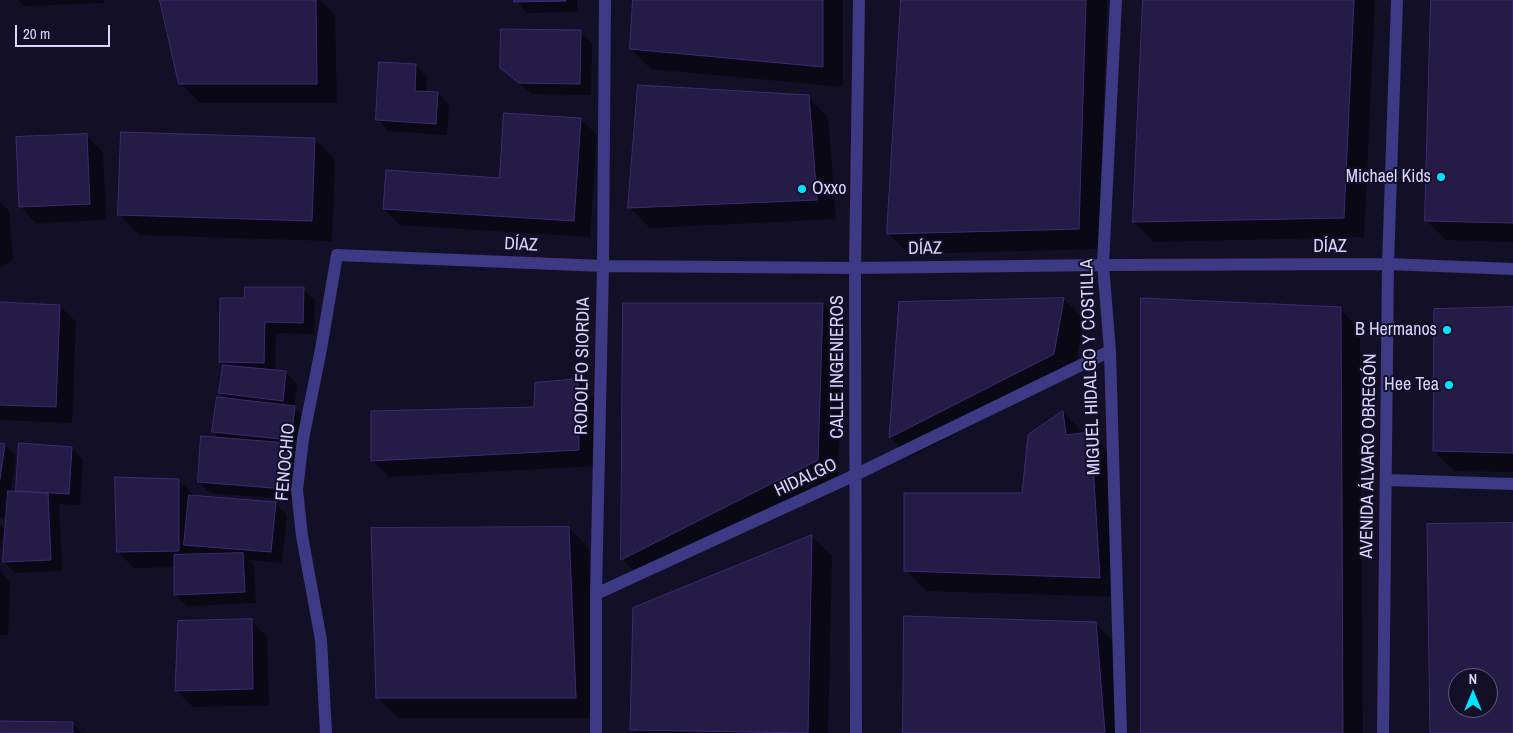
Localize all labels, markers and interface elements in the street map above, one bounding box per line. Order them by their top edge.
scale bar [18,15,112,47]
text: 20 m [23,23,50,44]
place label: Michael Kids [1346,166,1431,188]
marker: Michael Kids [1435,171,1447,183]
place label: Oxxo [812,178,846,200]
marker: Oxxo [796,183,808,195]
street label: DÍAZ [504,233,538,257]
street label: DÍAZ [1313,236,1347,258]
street label: DÍAZ [908,238,942,260]
street label: MIGUEL HIDALGO Y COSTILLA [1076,258,1106,476]
street label: CALLE INGENIEROS [827,295,849,439]
street label: RODOLFO SIORDIA [571,297,595,435]
place label: B Hermanos [1355,319,1437,341]
marker: B Hermanos [1441,324,1453,336]
street label: AVENIDA ÁLVARO OBREGÓN [1356,353,1382,559]
place label: Hee Tea [1384,374,1439,396]
marker: Hee Tea [1443,379,1455,391]
street label: FENOCHIO [272,422,300,502]
street label: HIDALGO [771,454,841,502]
north arrow [1448,668,1498,718]
text: N [1469,670,1477,688]

